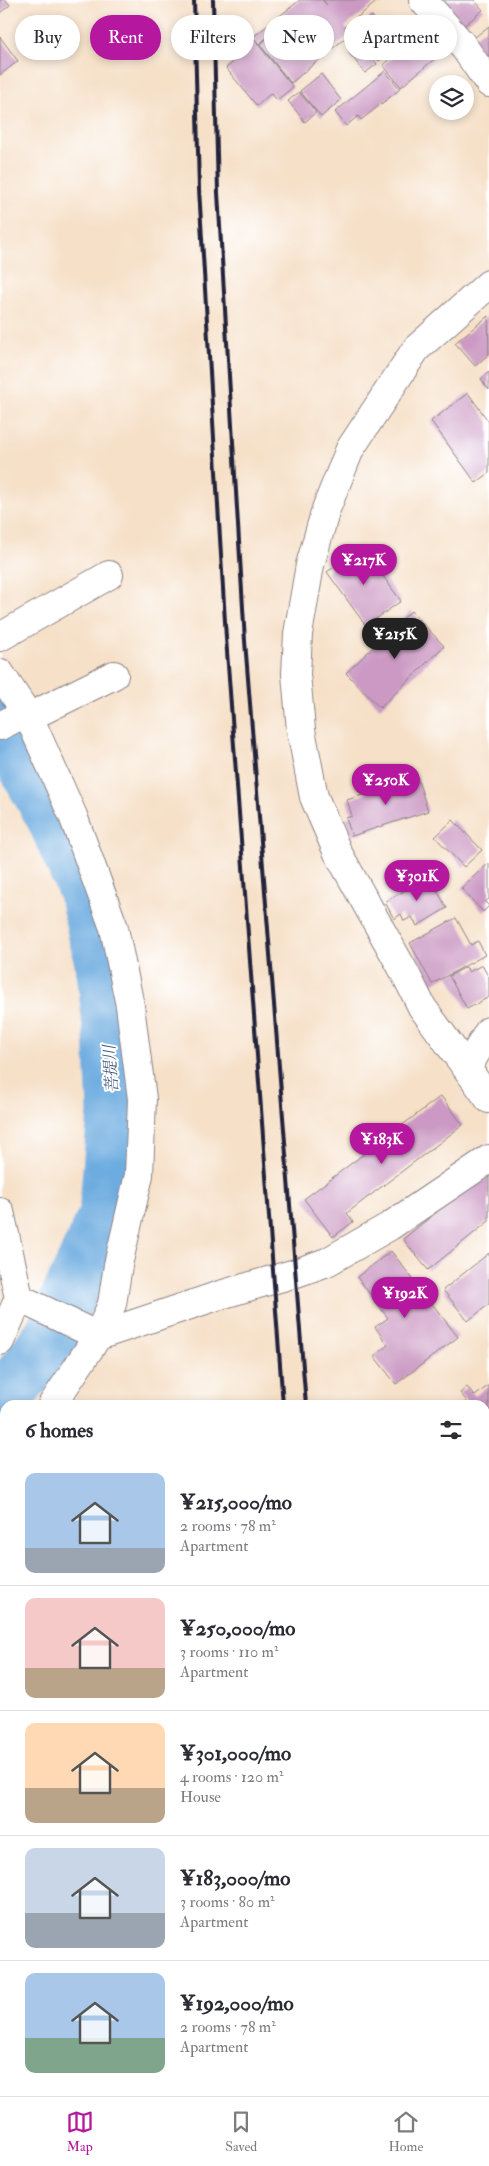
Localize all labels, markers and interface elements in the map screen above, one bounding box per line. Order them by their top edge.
chip: Buy [15,15,80,60]
chip: Rent [90,15,161,60]
chip: Filters [171,15,254,60]
chip: New [264,15,334,60]
chip: Apartment [344,15,457,60]
map controls [429,75,474,120]
button: layers [429,75,474,120]
pin: ¥217K [329,544,399,586]
text: ¥217K [342,550,386,570]
pin: ¥215K [360,618,430,660]
text: ¥215K [373,624,417,644]
pin: ¥250K [351,764,421,806]
text: ¥250K [363,770,409,790]
pin: ¥301K [382,860,452,902]
text: ¥301K [395,866,439,886]
water label: 菩提川 [99,1042,123,1094]
pin: ¥183K [347,1122,417,1165]
text: ¥183K [361,1129,403,1149]
pin: ¥192K [370,1276,440,1319]
text: ¥192K [382,1283,428,1303]
icon: filters [437,1416,465,1444]
text: 6 homes [25,1417,93,1444]
text: ¥215,000/mo [180,1489,292,1516]
icon: home [65,1493,125,1553]
text: 2 rooms · 78 m² [180,1516,276,1536]
text: Apartment [180,1536,248,1556]
text: ¥250,000/mo [180,1615,295,1642]
icon: home [65,1618,125,1678]
text: 3 rooms · 110 m² [180,1642,278,1662]
text: Apartment [180,1662,248,1682]
text: ¥301,000/mo [180,1740,291,1767]
icon: home [65,1743,125,1803]
text: 4 rooms · 120 m² [180,1767,283,1787]
text: House [180,1787,221,1807]
text: ¥183,000/mo [180,1865,290,1892]
icon: home [65,1868,125,1928]
text: 3 rooms · 80 m² [180,1892,275,1912]
text: Apartment [180,1912,248,1932]
text: ¥192,000/mo [180,1990,294,2017]
icon: home [65,1993,125,2053]
text: 2 rooms · 78 m² [180,2017,276,2037]
text: Apartment [180,2037,248,2057]
tab: Map [66,2108,94,2155]
tab: Saved [225,2108,257,2155]
tab: Home [389,2108,423,2155]

